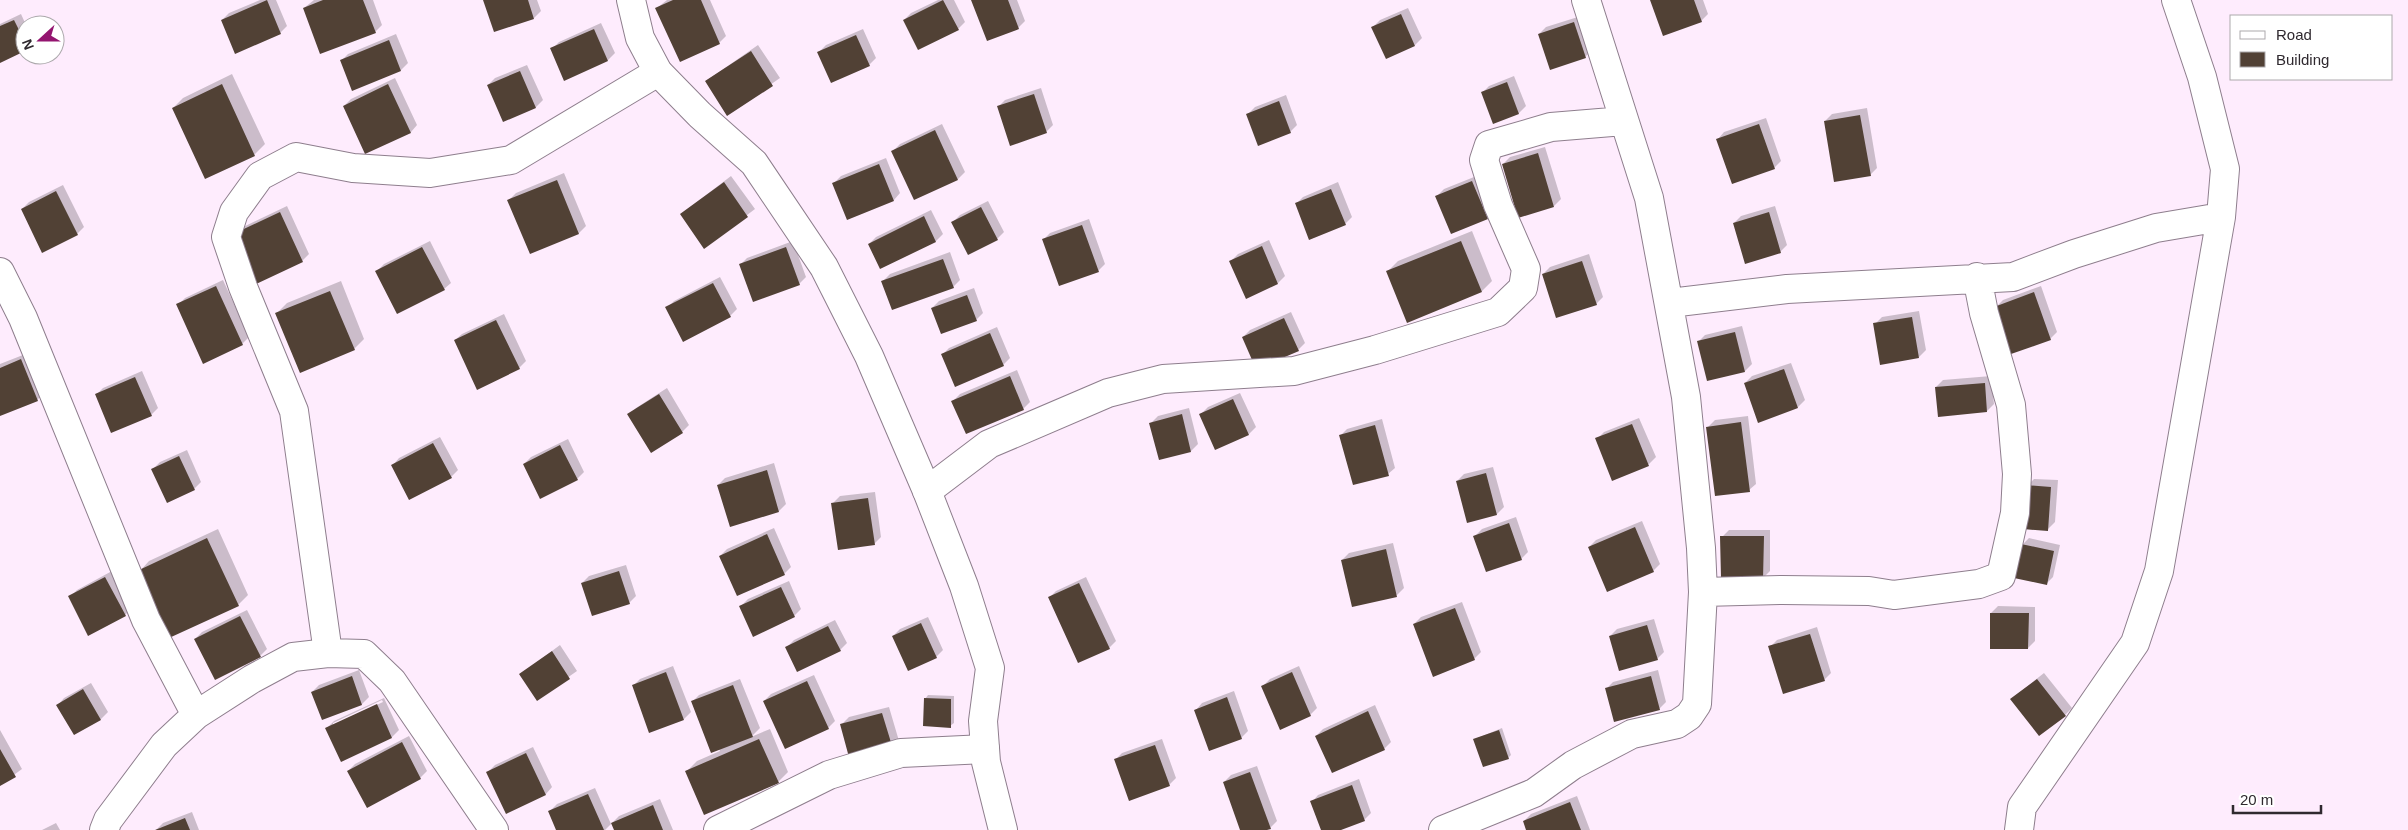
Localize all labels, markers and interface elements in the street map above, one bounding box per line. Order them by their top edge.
north arrow [15,15,65,65]
legend [2230,15,2393,80]
text: Road [2276,26,2312,43]
text: N [19,37,37,52]
text: Building [2276,51,2329,68]
scale bar [2233,782,2320,814]
text: 20 m [2240,791,2273,808]

